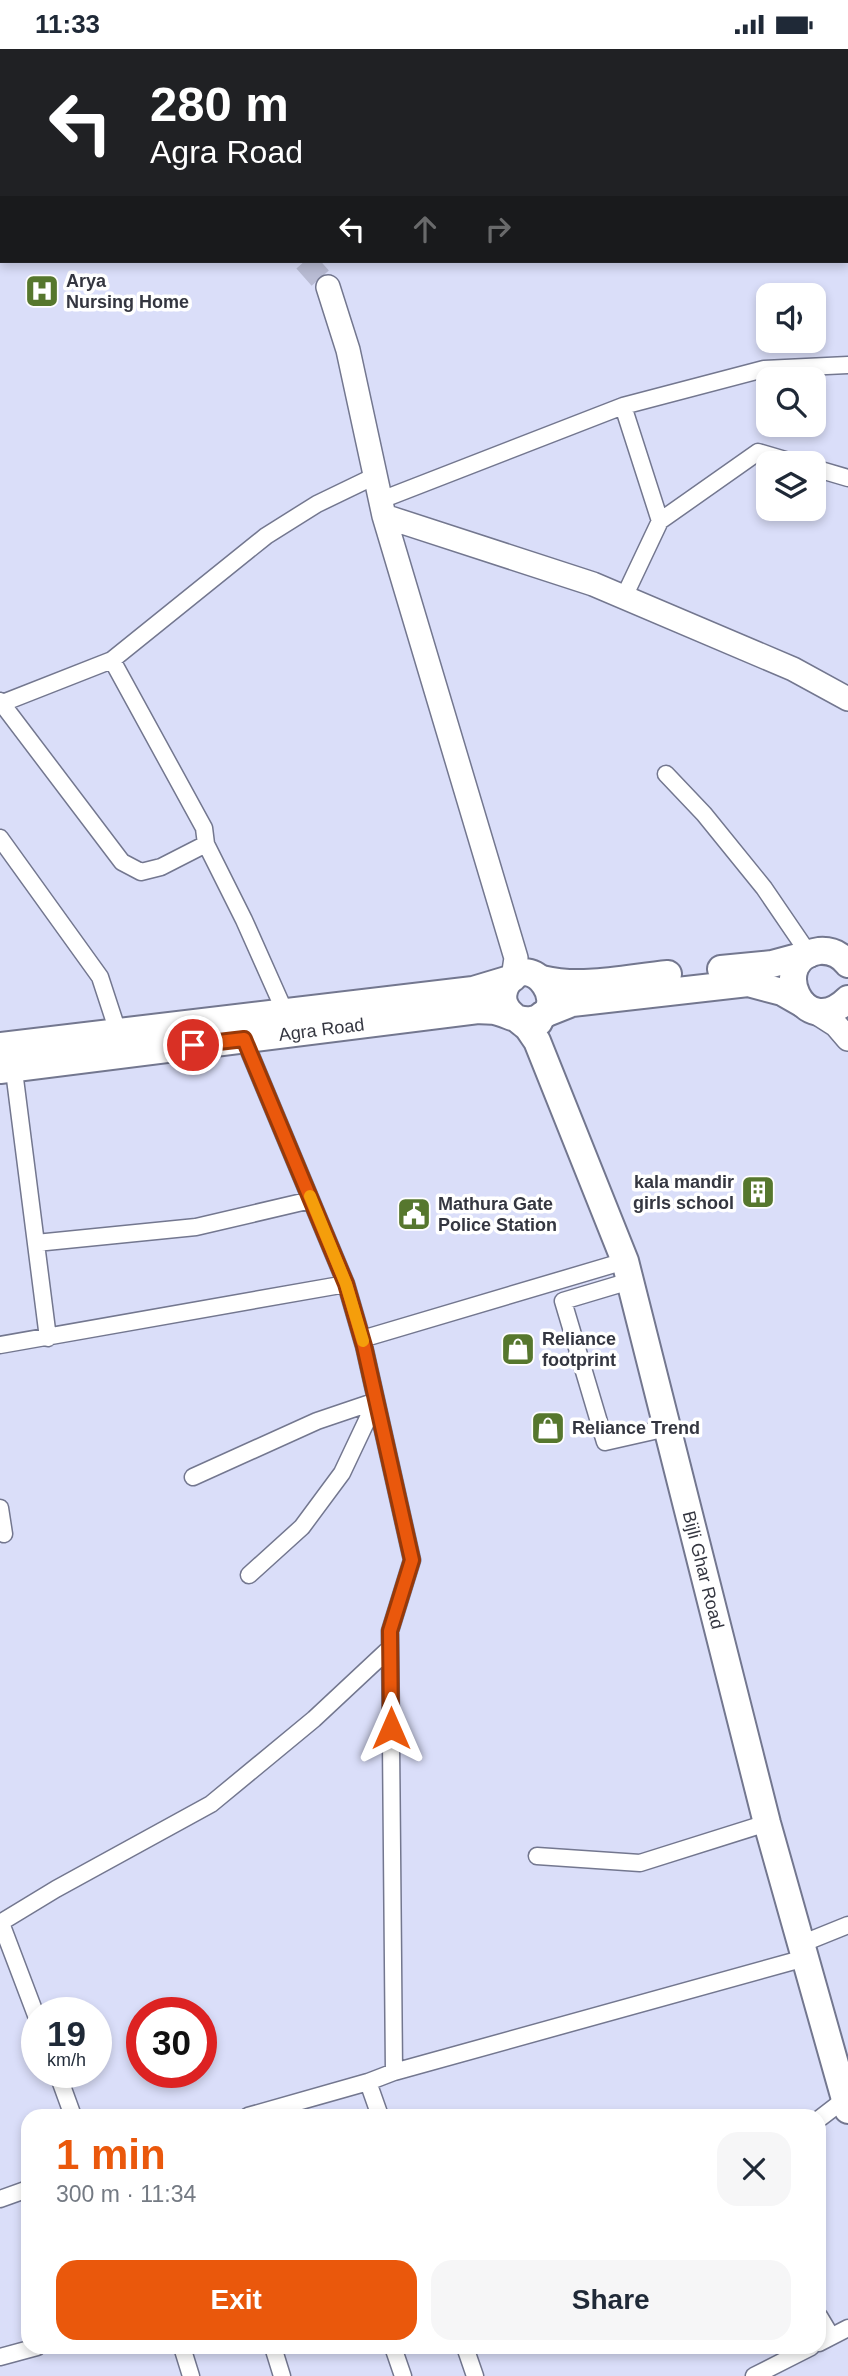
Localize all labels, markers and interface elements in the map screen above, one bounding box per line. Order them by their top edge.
text: 11:33 [35,9,100,39]
icon: left [35,77,126,168]
text: 280 m [150,77,289,131]
text: Agra Road [150,134,303,170]
icon: left [333,210,371,248]
icon: ahead [406,210,444,248]
icon: right [479,210,517,248]
place label: Arya Nursing Home [66,271,189,312]
hospital icon: Arya Nursing Home [23,272,61,310]
map controls [756,283,826,521]
button: sound [756,283,826,353]
button: search [756,367,826,437]
button: layers [756,451,826,521]
street label: Agra Road [278,1014,365,1045]
pin [163,1015,223,1075]
icon: arrive [174,1026,212,1064]
place label: kala mandir girls school [633,1172,734,1213]
building icon: kala mandir girls school [739,1173,777,1211]
place label: Mathura Gate Police Station [438,1194,557,1235]
public building icon: Mathura Gate Police Station [395,1195,433,1233]
place label: Reliance footprint [542,1329,616,1370]
shop icon: Reliance footprint [499,1330,537,1368]
shop icon: Reliance Trend [529,1409,567,1447]
place label: Reliance Trend [572,1418,700,1438]
street label: Bijli Ghar Road [679,1509,728,1631]
position arrow [354,1691,428,1765]
speed limit sign: 30 [126,1997,217,2088]
text: 19 [47,2014,86,2053]
text: km/h [47,2050,86,2070]
text: 1 min [56,2131,166,2178]
button: close [717,2132,791,2206]
text: 300 m · 11:34 [56,2181,196,2207]
button: Exit [56,2260,417,2340]
button: Share [431,2260,791,2340]

